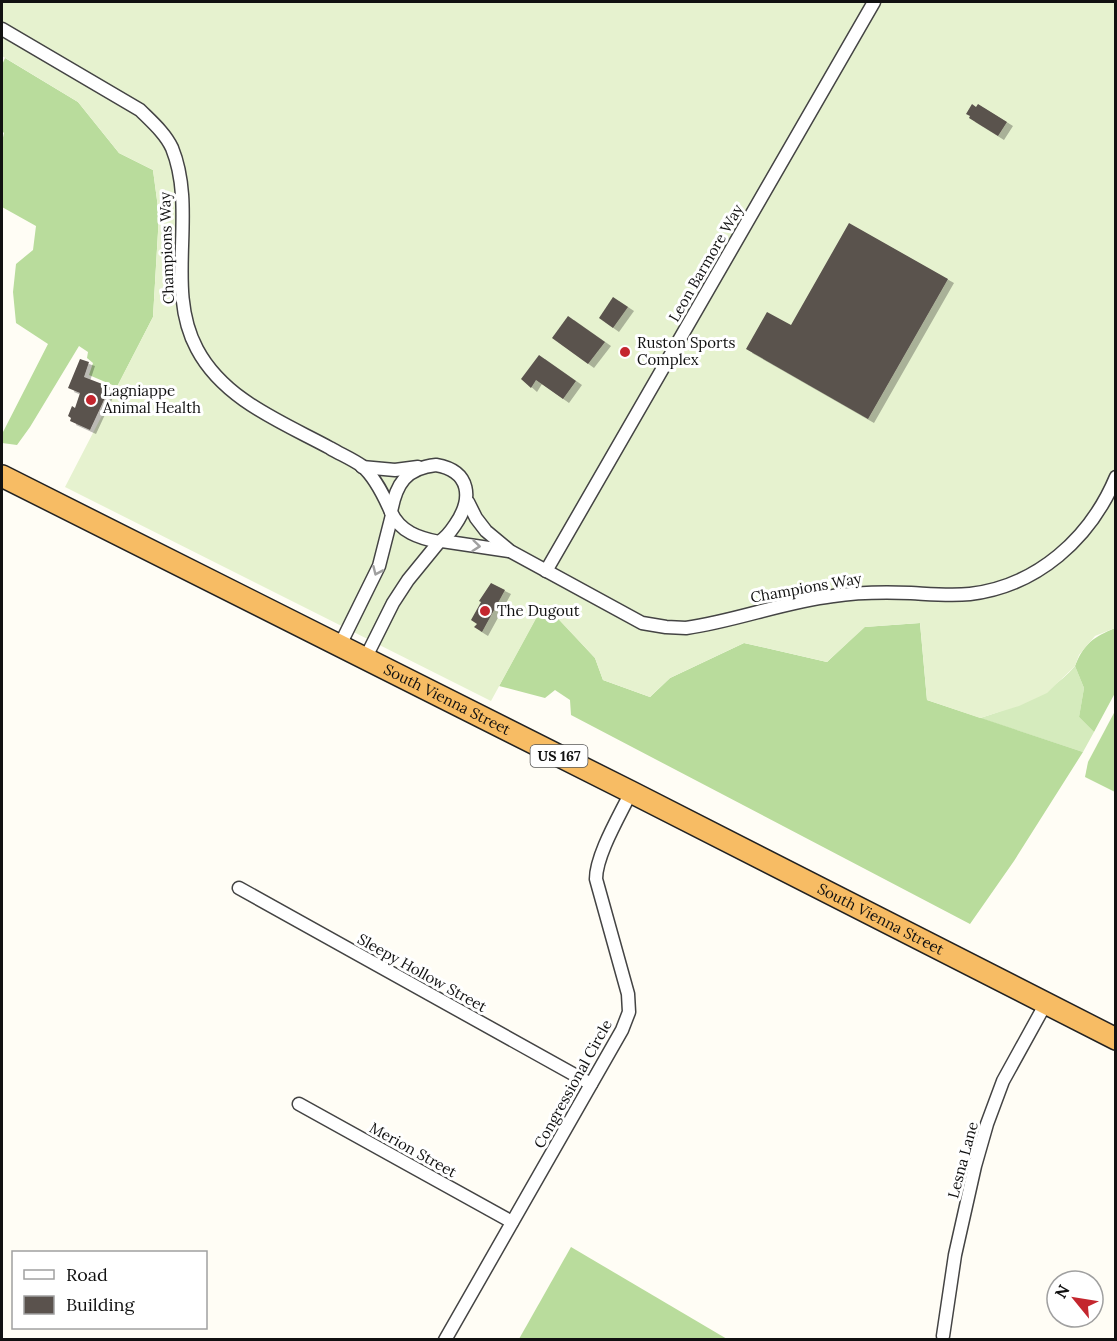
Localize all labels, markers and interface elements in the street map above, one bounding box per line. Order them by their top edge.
street label: Champions Way [155,191,178,305]
street label: Leon Barmore Way [664,201,747,325]
place label: Ruston Sports Complex [637,333,736,369]
marker: Ruston Sports Complex [618,345,632,359]
place label: Lagniappe Animal Health [102,381,201,417]
marker: Lagniappe Animal Health [84,393,98,407]
one-way arrow [472,539,481,552]
one-way arrow [372,565,384,576]
street label: Champions Way [749,568,863,607]
place label: The Dugout [497,601,580,620]
marker: The Dugout [478,604,492,618]
street label: South Vienna Street [381,659,514,739]
road number: US 167 [530,745,588,767]
street label: South Vienna Street [814,879,947,959]
street label: Sleepy Hollow Street [354,929,490,1016]
street label: Congressional Circle [529,1016,616,1151]
street label: Merion Street [366,1118,460,1181]
street label: Lesna Lane [943,1119,982,1200]
legend [12,1251,207,1329]
text: Road [66,1263,108,1286]
north arrow [1045,1269,1105,1329]
text: N [1050,1281,1074,1302]
text: Building [66,1293,136,1316]

